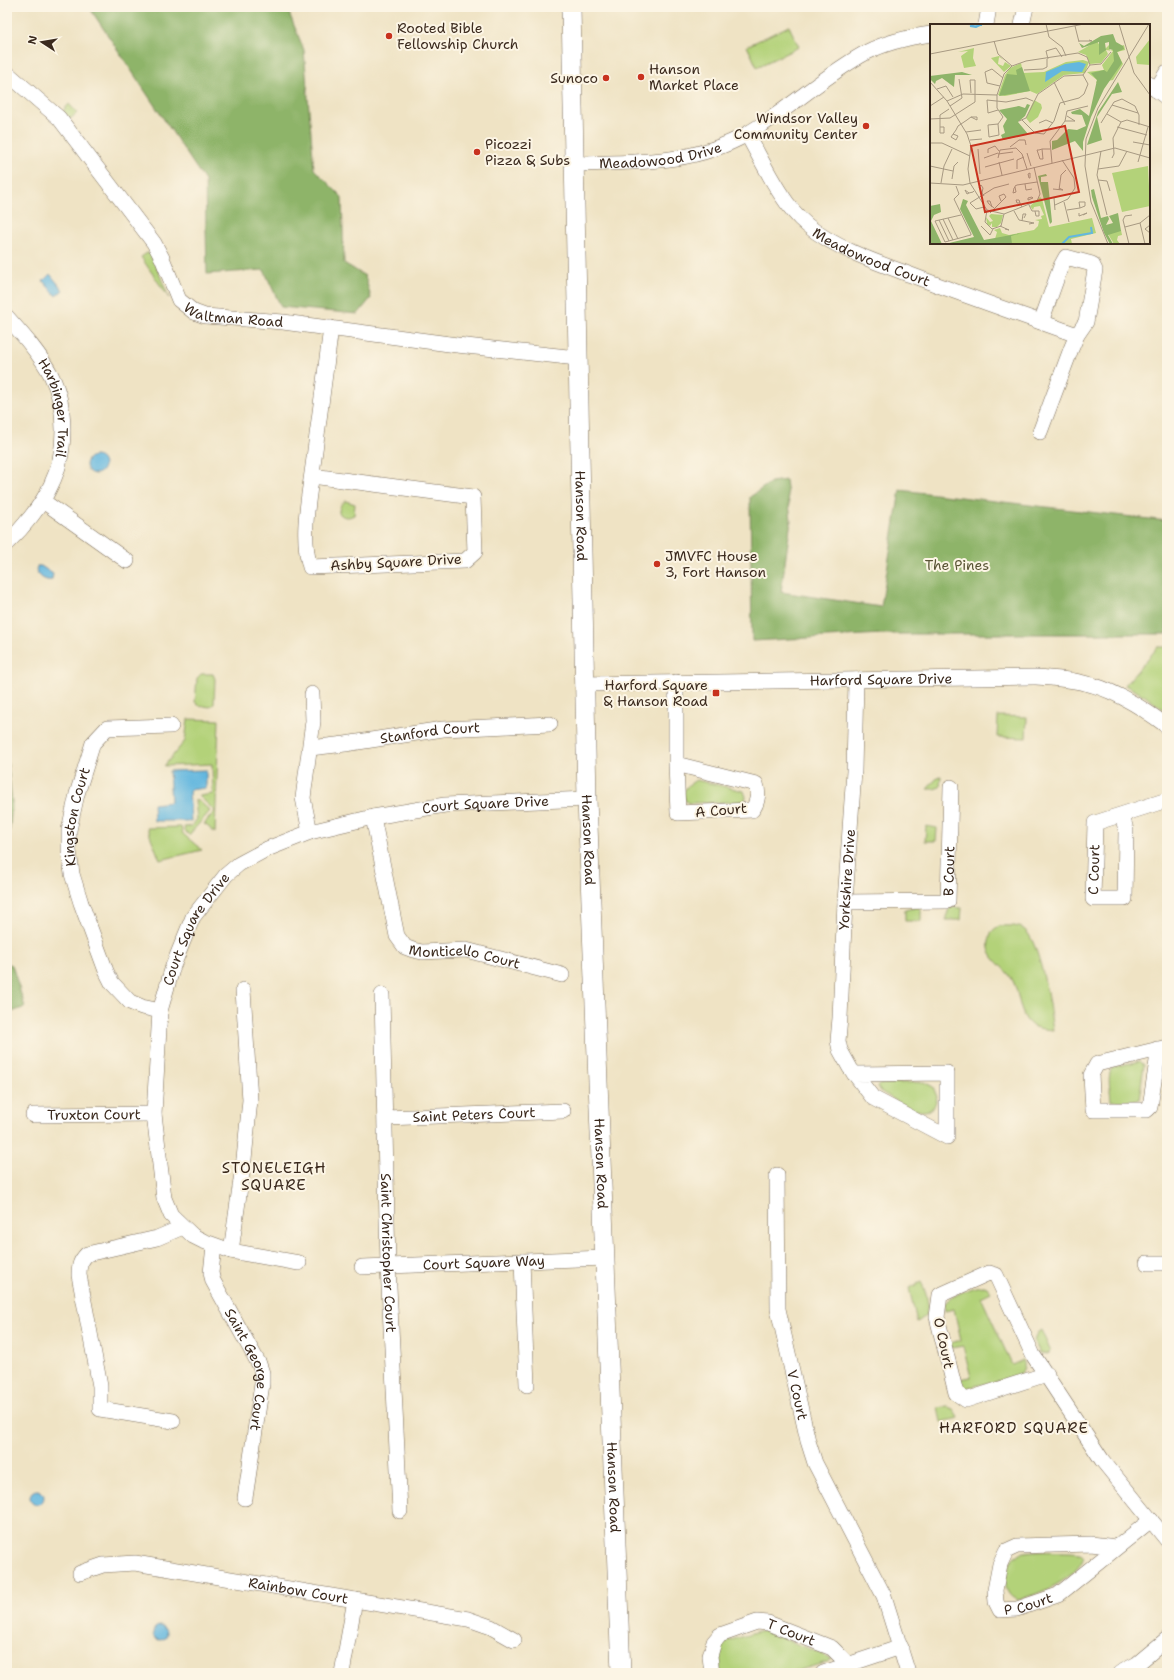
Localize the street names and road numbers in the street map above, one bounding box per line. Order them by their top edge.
street label: Meadowood Drive [599,138,724,172]
street label: Meadowood Court [809,223,933,290]
street label: Waltman Road [180,298,284,331]
street label: Harbinger Trail [34,355,72,460]
street label: Hanson Road [571,470,591,562]
street label: Ashby Square Drive [330,550,462,574]
street label: Harford Square Drive [809,669,953,689]
street label: Stanford Court [379,718,480,748]
street label: Kingston Court [60,765,94,867]
street label: Court Square Drive [421,792,549,818]
street label: Hanson Road [578,794,599,886]
street label: A Court [694,799,748,821]
street label: Yorkshire Drive [835,828,859,930]
street label: C Court [1084,844,1103,895]
street label: B Court [939,846,958,896]
street label: Court Square Drive [159,869,234,988]
street label: Monticello Court [407,940,522,973]
street label: Saint Peters Court [412,1103,536,1126]
street label: Truxton Court [47,1105,141,1124]
street label: Hanson Road [590,1118,612,1210]
street label: Saint Christopher Court [377,1173,400,1333]
street label: Court Square Way [423,1251,545,1274]
street label: Saint George Court [221,1305,271,1432]
street label: O Court [930,1316,958,1370]
street label: V Court [783,1368,812,1422]
street label: Hanson Road [603,1441,625,1533]
street label: Rainbow Court [247,1573,350,1608]
street label: P Court [1003,1589,1055,1619]
street label: T Court [764,1614,818,1650]

